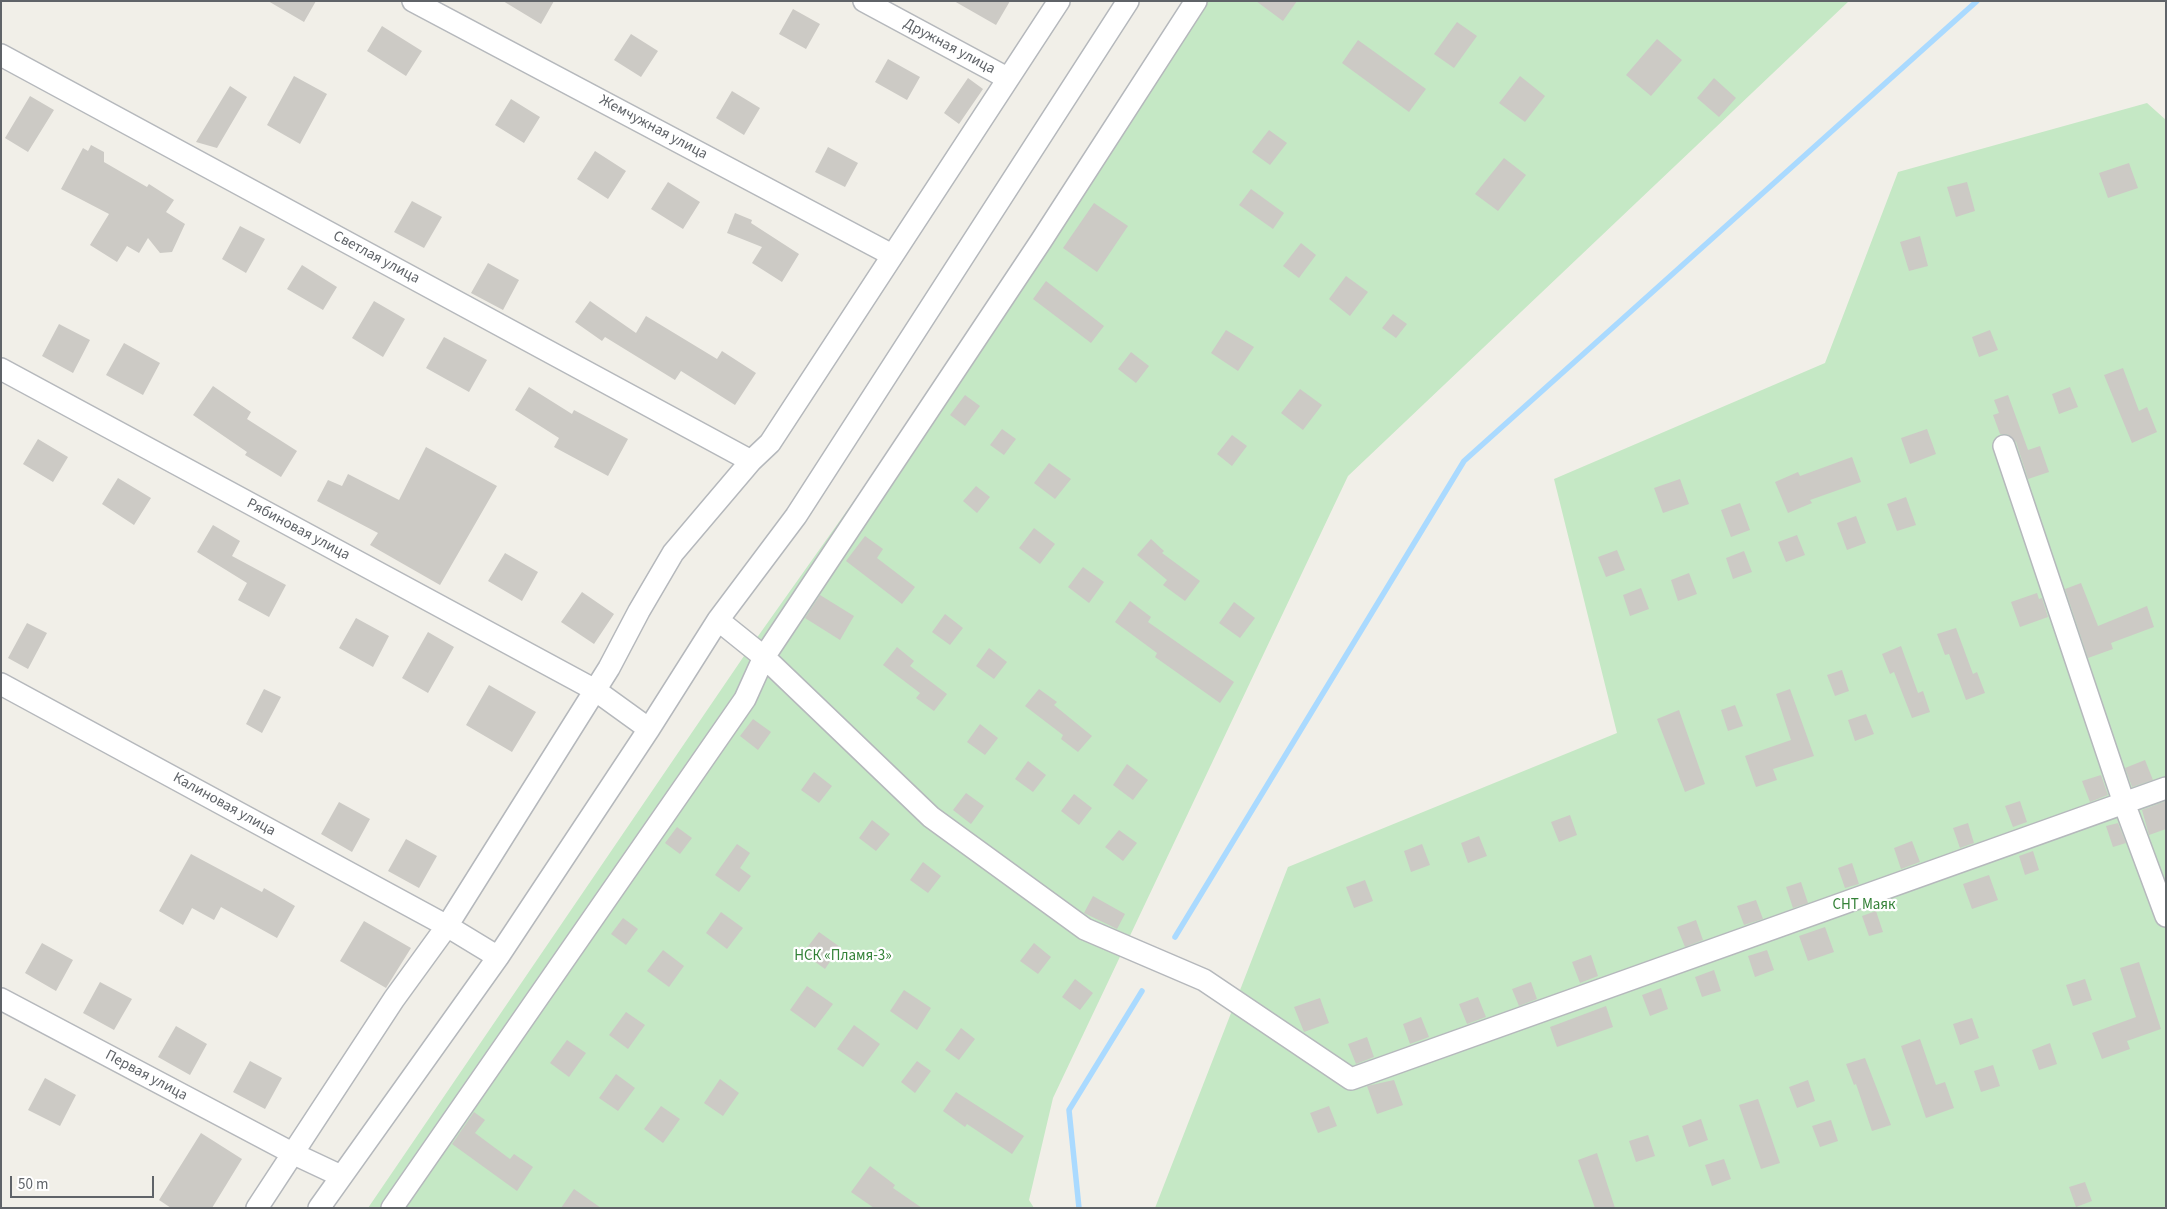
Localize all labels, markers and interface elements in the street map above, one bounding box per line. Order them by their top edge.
street label: Дружная улица [900,15,998,79]
street label: Жемчужная улица [596,92,710,164]
street label: Светлая улица [330,228,422,288]
street label: Рябиновая улица [243,495,353,565]
street label: Калиновая улица [170,769,278,841]
park label: СНТ Маяк [1833,897,1895,915]
park label: НСК «Пламя-3» [794,948,892,966]
street label: Первая улица [102,1047,190,1105]
scale bar [12,1166,156,1198]
text: 50 m [18,1174,48,1195]

